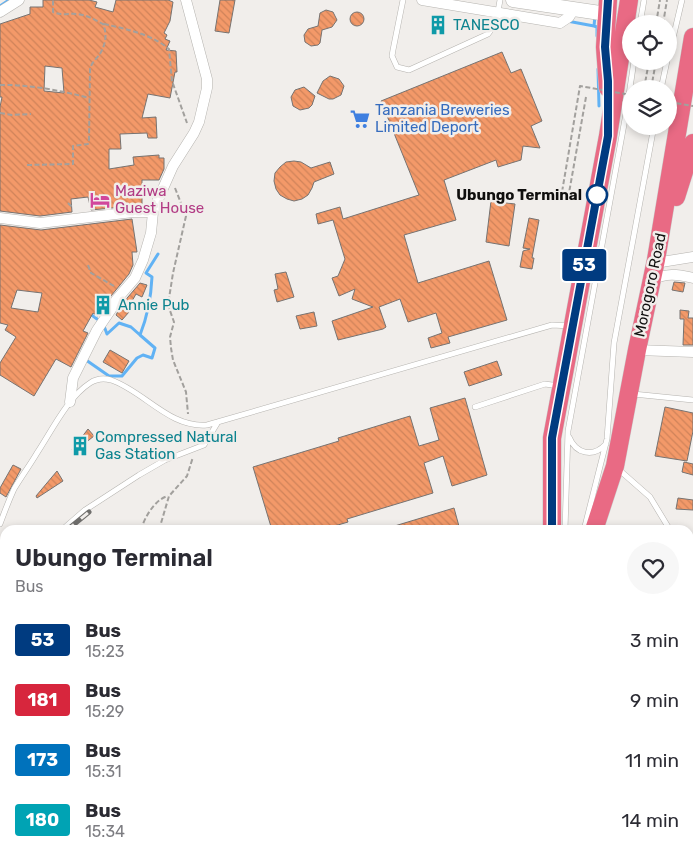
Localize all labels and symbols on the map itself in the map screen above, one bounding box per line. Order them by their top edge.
building icon: TANESCO [427,14,449,36]
place label: TANESCO [453,16,520,34]
place label: Tanzania Breweries Limited Deport [375,101,510,136]
supermarket icon: Tanzania Breweries Limited Deport [349,108,371,130]
place label: Maziwa Guest House [115,182,204,217]
marker: Ubungo Terminal [586,184,608,206]
place label: Ubungo Terminal [456,186,582,204]
hotel icon: Maziwa Guest House [89,189,111,211]
street label: Morogoro Road [630,231,670,339]
line badge: 53 [562,249,606,281]
building icon: Annie Pub [92,294,114,316]
place label: Annie Pub [118,296,190,314]
place label: Compressed Natural Gas Station [95,428,237,463]
building icon: Compressed Natural Gas Station [69,435,91,457]

